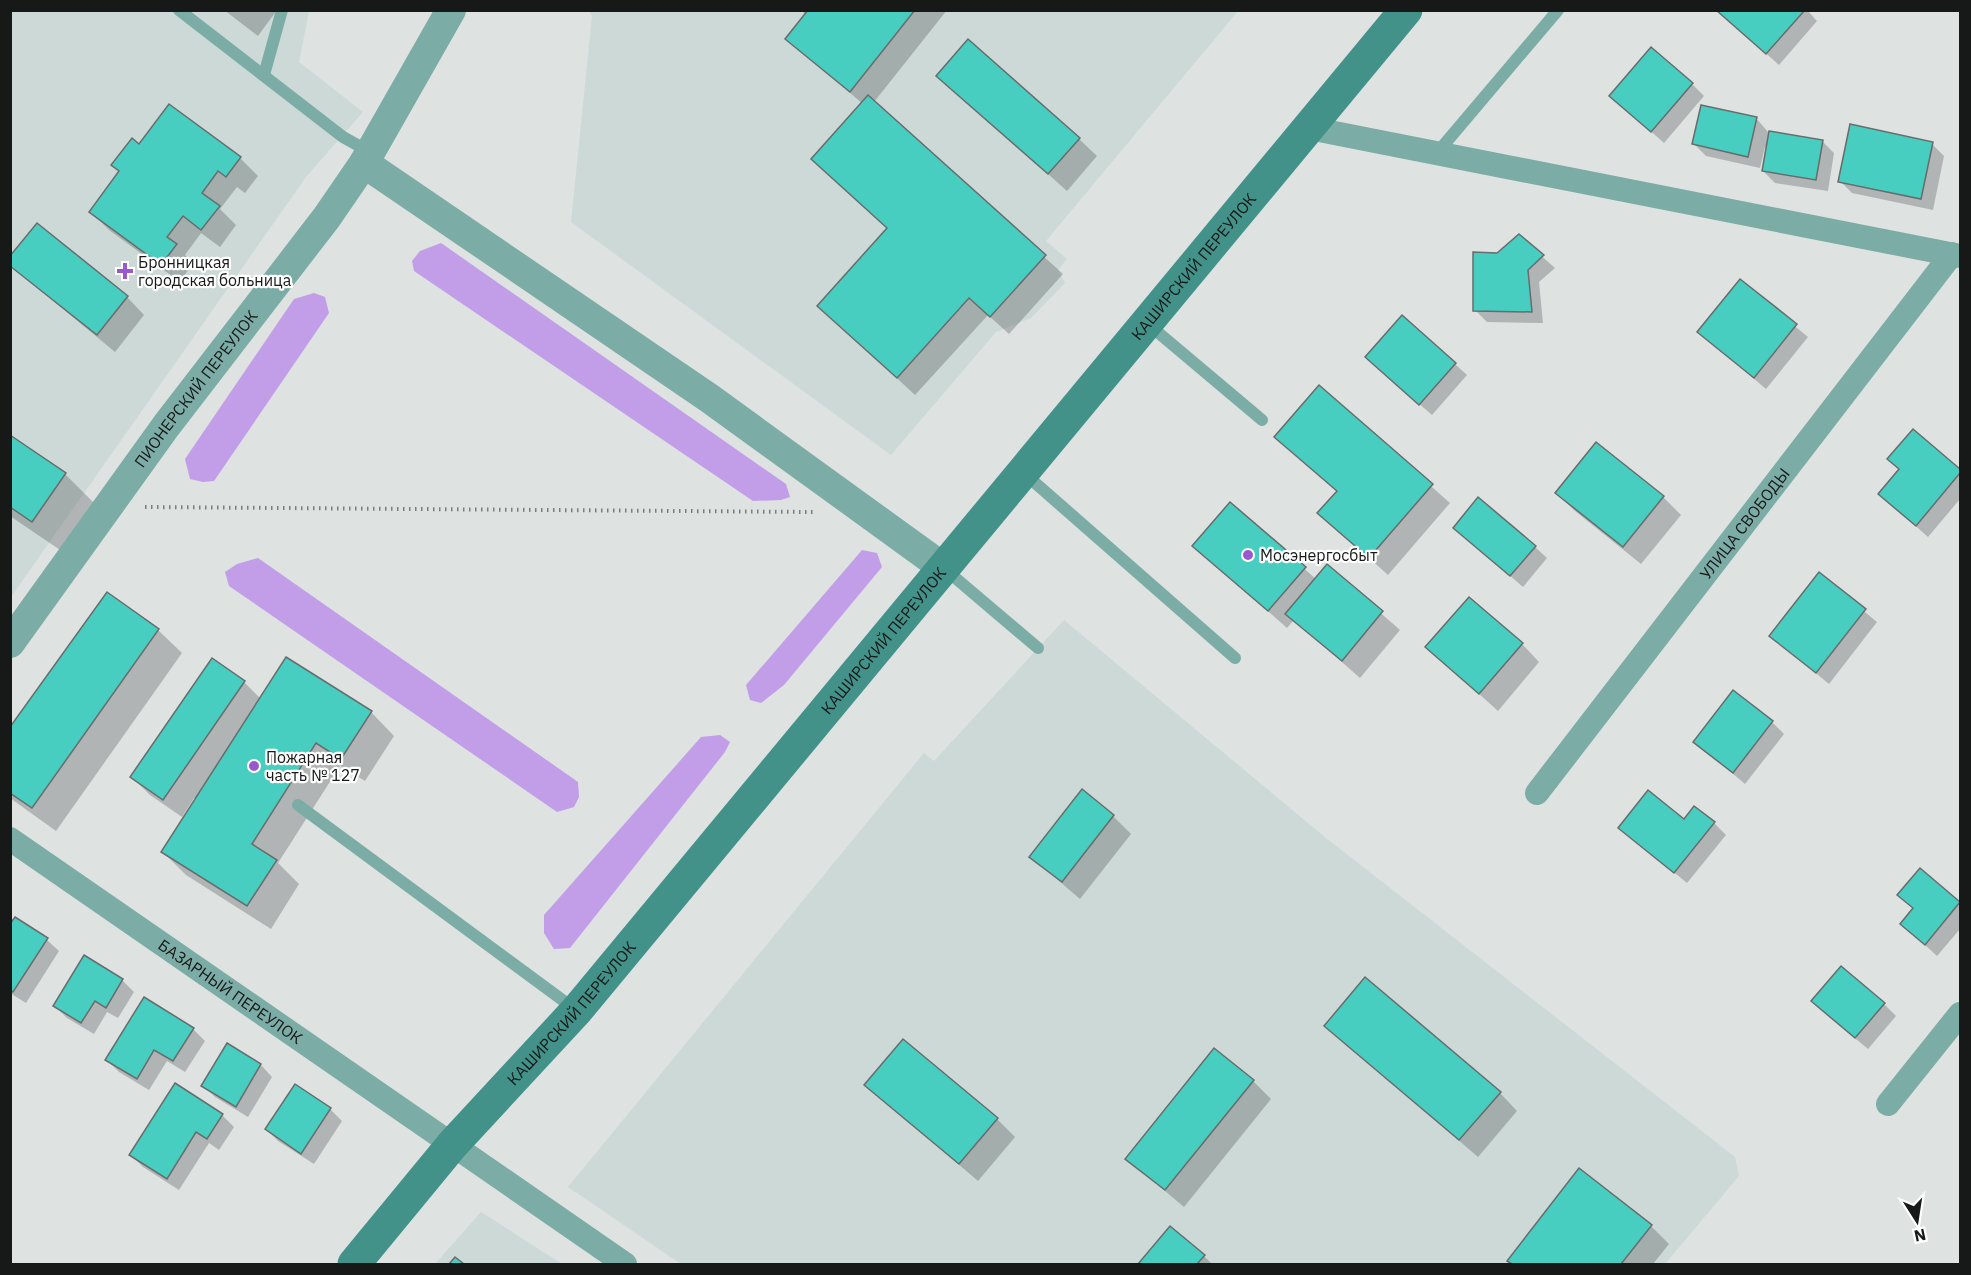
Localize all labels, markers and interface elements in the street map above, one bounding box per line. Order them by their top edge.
street label: КАШИРСКИЙ ПЕРЕУЛОК [1127,189,1260,344]
place label: Бронницкая городская больница [138,252,292,290]
marker: Бронницкая городская больница [116,262,134,280]
street label: ПИОНЕРСКИЙ ПЕРЕУЛОК [130,306,262,471]
street label: УЛИЦА СВОБОДЫ [1695,464,1794,583]
place label: Мосэнергосбыт [1260,545,1378,565]
marker: Мосэнергосбыт [1241,548,1255,562]
street label: КАШИРСКИЙ ПЕРЕУЛОК [816,563,950,718]
place label: Пожарная часть № 127 [266,747,360,785]
marker: Пожарная часть № 127 [247,759,261,773]
street label: БАЗАРНЫЙ ПЕРЕУЛОК [154,935,307,1048]
street label: КАШИРСКИЙ ПЕРЕУЛОК [503,937,640,1089]
north arrow [1887,1191,1947,1251]
text: N [1912,1225,1928,1247]

